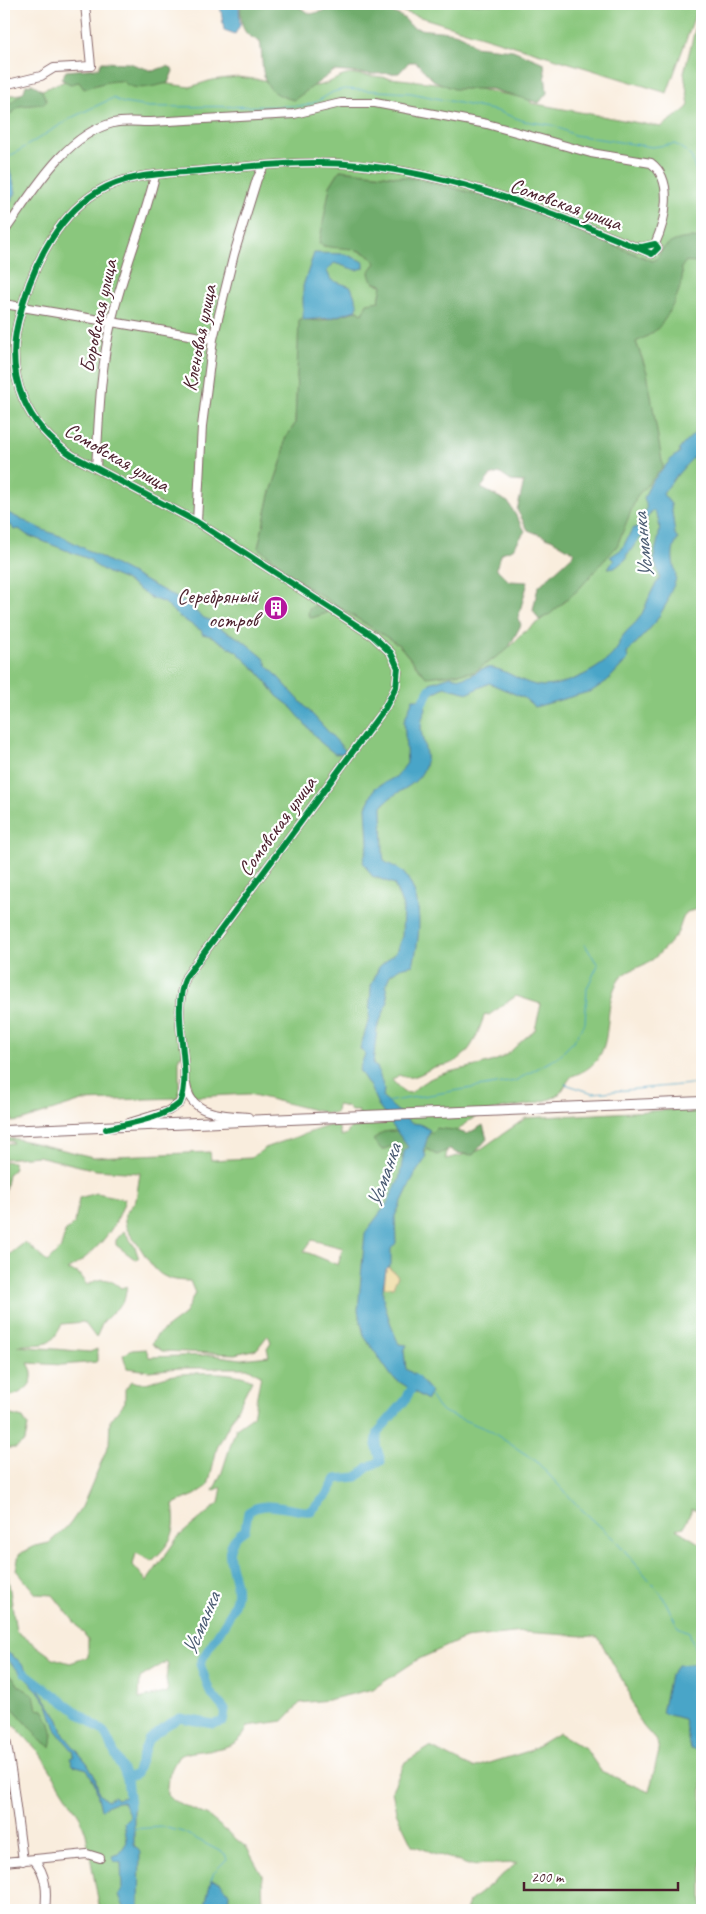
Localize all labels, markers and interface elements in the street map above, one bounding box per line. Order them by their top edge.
street label: Сомовская улица [507,172,627,237]
street label: Боровская улица [73,255,123,375]
street label: Кленовая улица [176,281,222,393]
street label: Сомовская улица [60,417,176,498]
water label: Усманка [625,510,660,580]
place label: Серебряный остров [177,583,263,633]
building icon: Серебряный остров [263,595,289,621]
street label: Сомовская улица [232,770,323,881]
water label: Усманка [360,1138,409,1212]
water label: Усманка [175,1586,228,1660]
scale bar [524,1859,677,1891]
text: 200 m [531,1868,565,1887]

